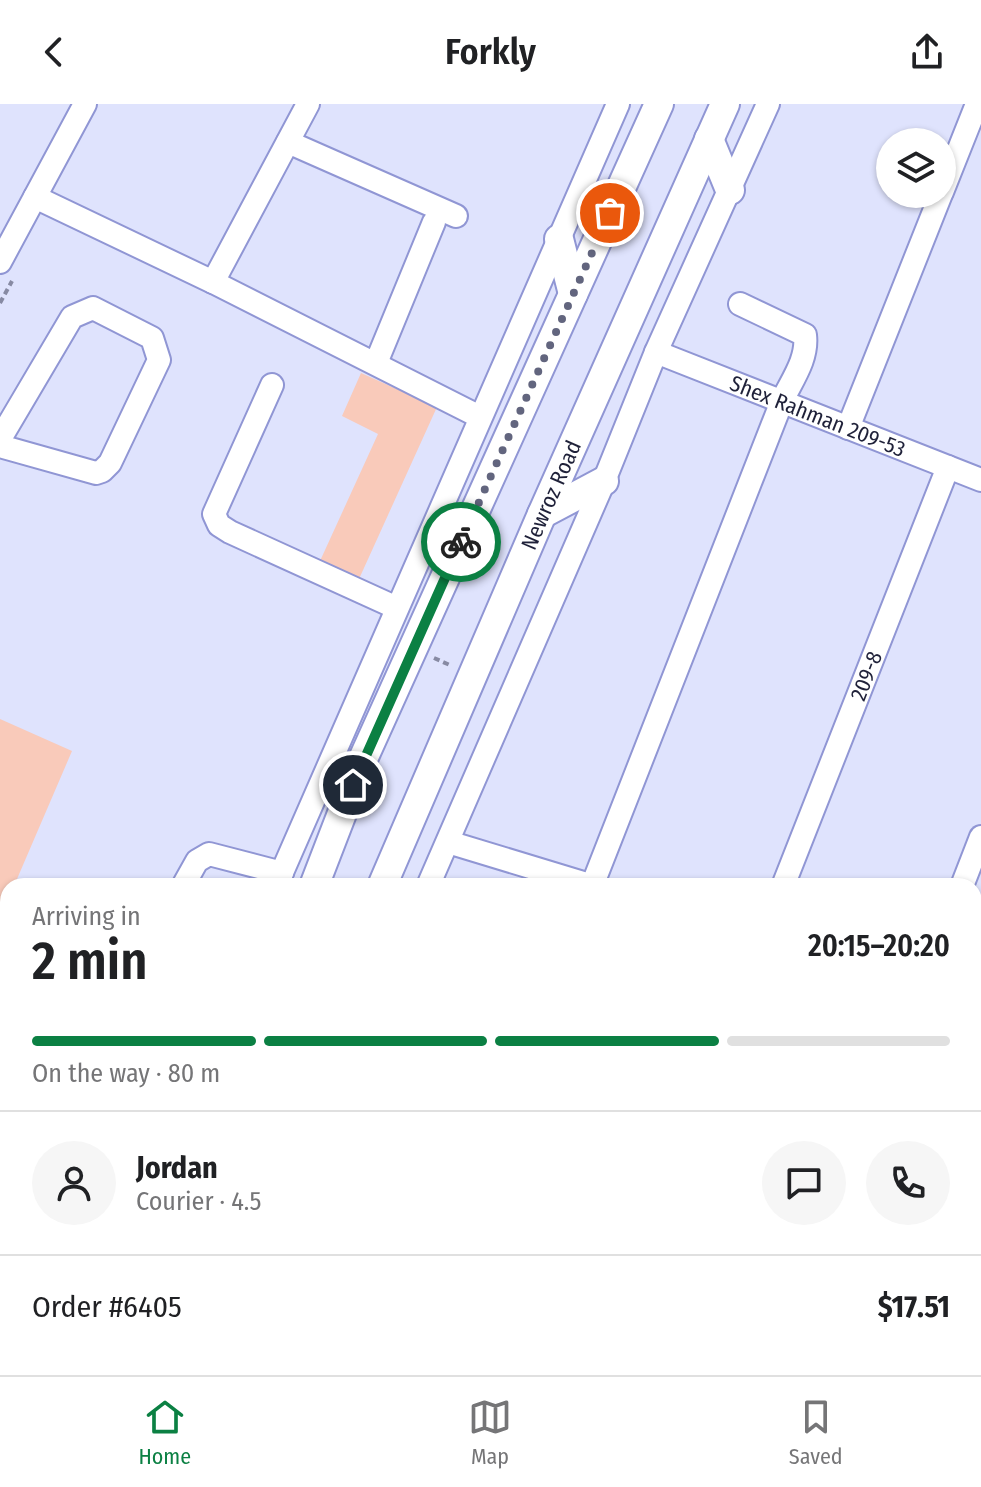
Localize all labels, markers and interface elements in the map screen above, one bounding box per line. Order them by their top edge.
icon: back [32,30,76,74]
text: Forkly [445,30,536,74]
icon: share [905,30,949,74]
map controls [876,128,956,208]
button: layers [876,128,956,208]
pin [576,179,644,247]
icon: bag [588,191,632,235]
street label: Shex Rahman 209-53 [726,369,909,462]
street label: Newroz Road [515,436,587,554]
courier [421,502,501,582]
icon: bike [439,520,483,564]
street label: 209-8 [844,647,888,704]
pin [319,751,387,819]
icon: home [331,763,375,807]
text: Arriving in [32,901,141,932]
text: 20:15–20:20 [808,928,950,964]
text: 2 min [32,930,148,993]
text: On the way · 80 m [32,1058,220,1089]
button: person [32,1141,116,1225]
button: chat [762,1141,846,1225]
button: phone [866,1141,950,1225]
text: Jordan [136,1150,218,1186]
text: Courier · 4.5 [136,1186,262,1217]
text: Order #6405 [32,1289,182,1325]
text: $17.51 [878,1289,950,1325]
tab: Home [138,1395,191,1470]
tab: Map [468,1395,512,1470]
tab: Saved [789,1395,843,1470]

